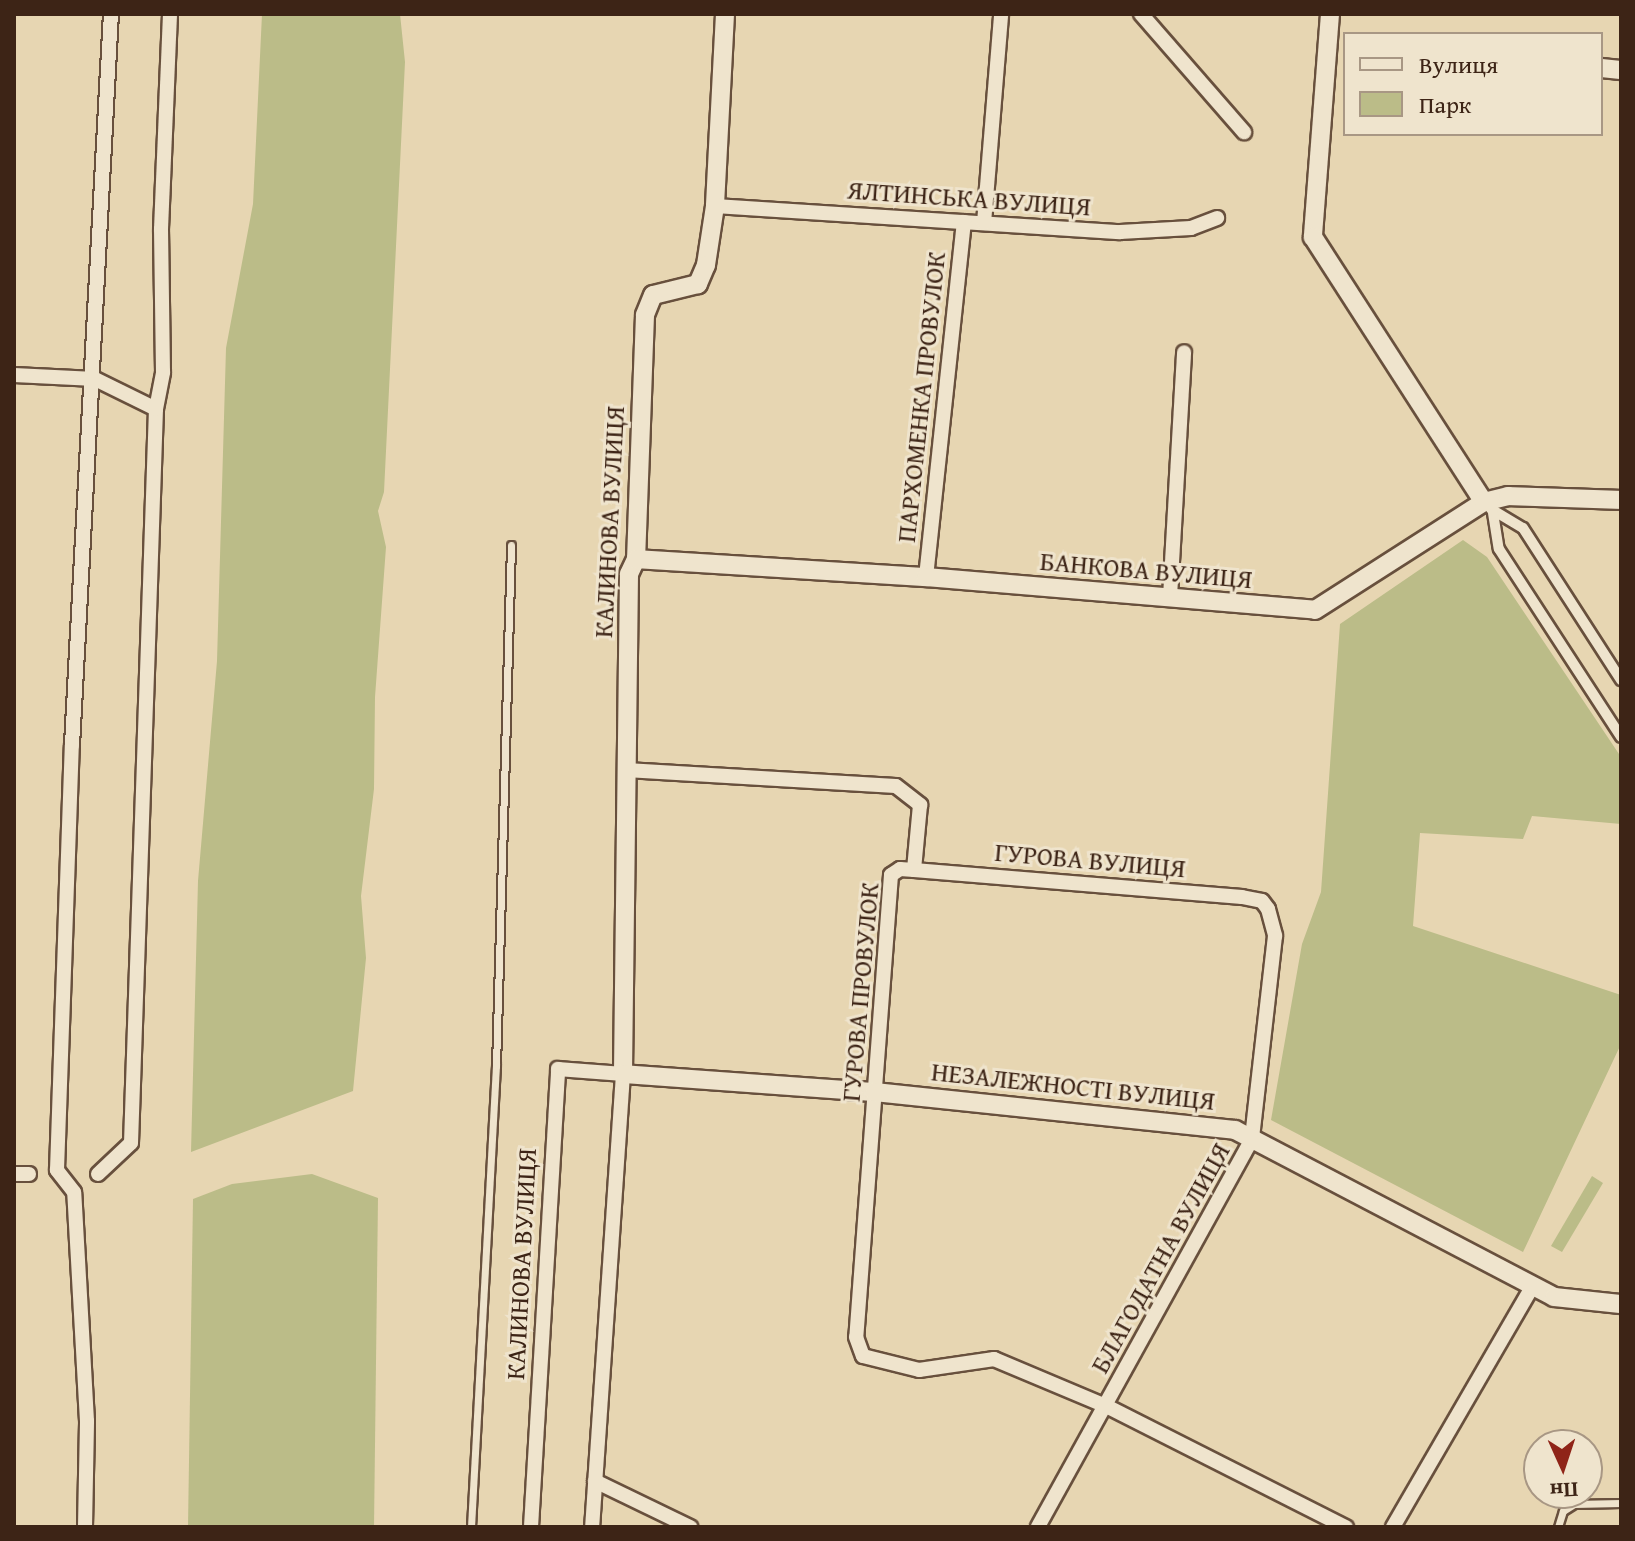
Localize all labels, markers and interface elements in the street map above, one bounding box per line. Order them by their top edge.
legend [1343,32,1603,136]
text: Вулиця [1419,47,1498,82]
text: Парк [1419,87,1471,122]
street label: ЯЛТИНСЬКА ВУЛИЦЯ [846,174,1092,222]
street label: ПАРХОМЕНКА ПРОВУЛОК [890,250,952,544]
street label: КАЛИНОВА ВУЛИЦЯ [587,405,631,639]
street label: БАНКОВА ВУЛИЦЯ [1039,545,1253,595]
street label: ГУРОВА ВУЛИЦЯ [993,836,1187,884]
street label: ГУРОВА ПРОВУЛОК [835,881,885,1103]
street label: НЕЗАЛЕЖНОСТІ ВУЛИЦЯ [930,1056,1216,1116]
street label: БЛАГОДАТНА ВУЛИЦЯ [1084,1138,1236,1378]
street label: КАЛИНОВА ВУЛИЦЯ [499,1147,543,1381]
north arrow [1523,1429,1603,1509]
text: Пн [1549,1474,1579,1508]

